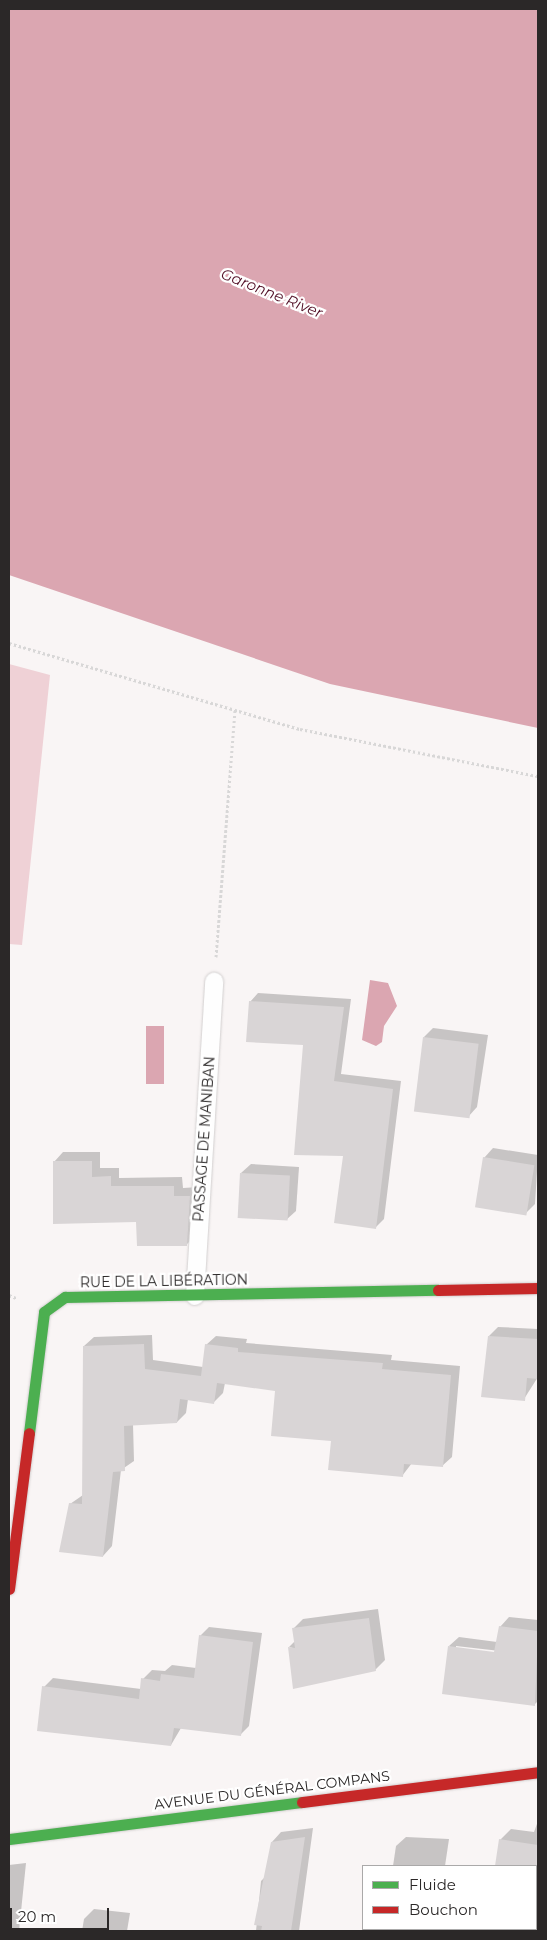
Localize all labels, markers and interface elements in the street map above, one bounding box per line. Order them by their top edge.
water label: Garonne River [219,264,325,322]
street label: PASSAGE DE MANIBAN [190,1056,218,1222]
street label: RUE DE LA LIBÉRATION [80,1271,248,1291]
street label: AVENUE DU GÉNÉRAL COMPANS [153,1767,391,1813]
legend [362,1865,537,1930]
text: Fluide [409,1875,456,1894]
scale bar [12,1898,111,1930]
text: Bouchon [409,1900,478,1919]
text: 20 m [18,1907,56,1926]

